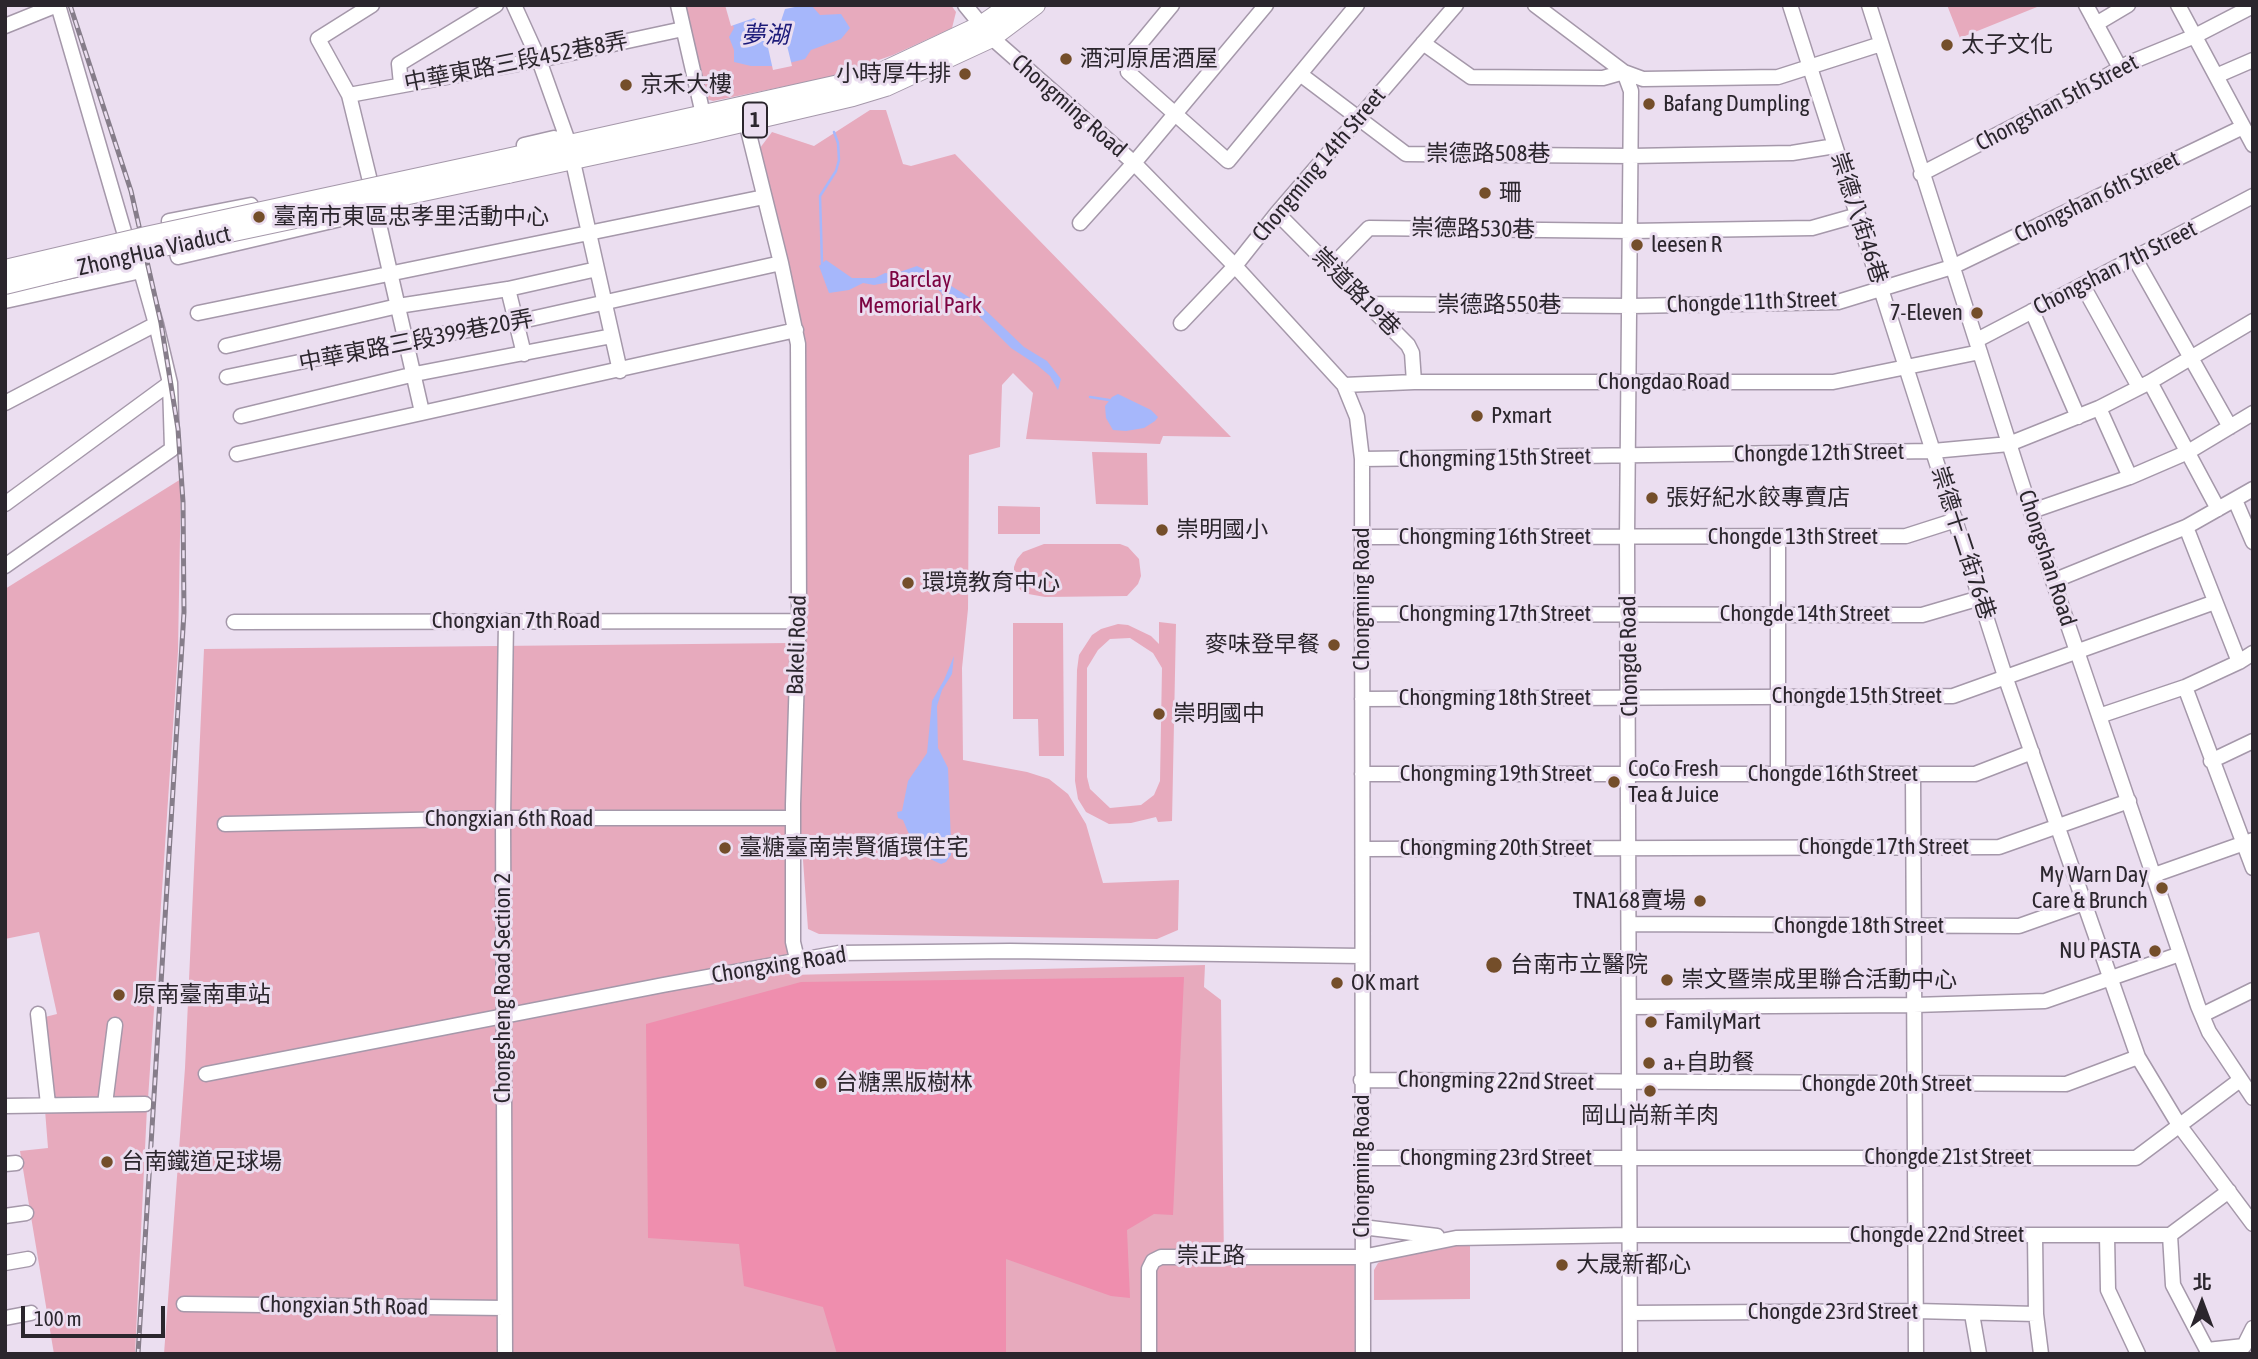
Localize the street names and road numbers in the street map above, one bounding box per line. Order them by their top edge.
street label: 中華東路三段452巷8弄 [402,27,630,97]
street label: Chongming Road [1006,49,1132,163]
street label: Chongshan 5th Street [1971,49,2143,157]
street label: Chongming 14th Street [1247,82,1391,248]
road number: 1 [743,102,767,138]
street label: 崇德路508巷 [1426,140,1550,168]
street label: Chongshan 6th Street [2010,145,2184,249]
street label: 崇德八街46巷 [1825,149,1893,287]
street label: 崇德路530巷 [1411,214,1535,244]
street label: Chongshan 7th Street [2029,215,2201,321]
street label: ZhongHua Viaduct [75,220,233,282]
street label: 崇道路19巷 [1306,242,1406,342]
street label: Chongde 11th Street [1666,285,1838,319]
street label: 崇德路550巷 [1437,291,1561,319]
street label: 中華東路三段399巷20弄 [297,305,535,377]
street label: Chongdao Road [1598,368,1730,396]
street label: Chongde 12th Street [1734,438,1904,468]
street label: Chongming 15th Street [1399,443,1591,473]
street label: 崇德十二街76巷 [1925,463,2001,623]
street label: Chongshan Road [2012,486,2082,630]
street label: Chongming 16th Street [1399,523,1591,551]
street label: Chongde 13th Street [1708,523,1878,551]
street label: Chongming Road [1348,527,1376,671]
street label: Bakeli Road [781,594,813,696]
street label: Chongde Road [1614,595,1644,717]
street label: Chongming 17th Street [1399,600,1591,628]
street label: Chongde 14th Street [1720,600,1890,628]
street label: Chongxian 7th Road [432,607,600,635]
street label: Chongde 15th Street [1772,682,1942,710]
street label: Chongming 18th Street [1399,684,1591,712]
street label: Chongming 19th Street [1400,760,1592,788]
street label: Chongde 16th Street [1748,760,1918,788]
street label: Chongxian 6th Road [425,805,593,833]
street label: Chongde 17th Street [1799,833,1969,861]
street label: Chongming 20th Street [1400,834,1592,862]
street label: Chongsheng Road Section 2 [489,873,517,1103]
street label: Chongde 18th Street [1774,912,1944,940]
street label: Chongxing Road [710,941,848,989]
street label: Chongming 22nd Street [1397,1065,1595,1097]
street label: Chongde 20th Street [1802,1070,1972,1098]
street label: Chongming Road [1348,1094,1376,1238]
street label: Chongde 21st Street [1864,1143,2032,1171]
street label: Chongming 23rd Street [1400,1144,1592,1172]
street label: Chongde 22nd Street [1850,1221,2024,1249]
street label: 崇正路 [1177,1242,1245,1270]
street label: Chongxian 5th Road [259,1291,429,1321]
street label: Chongde 23rd Street [1748,1298,1918,1326]

